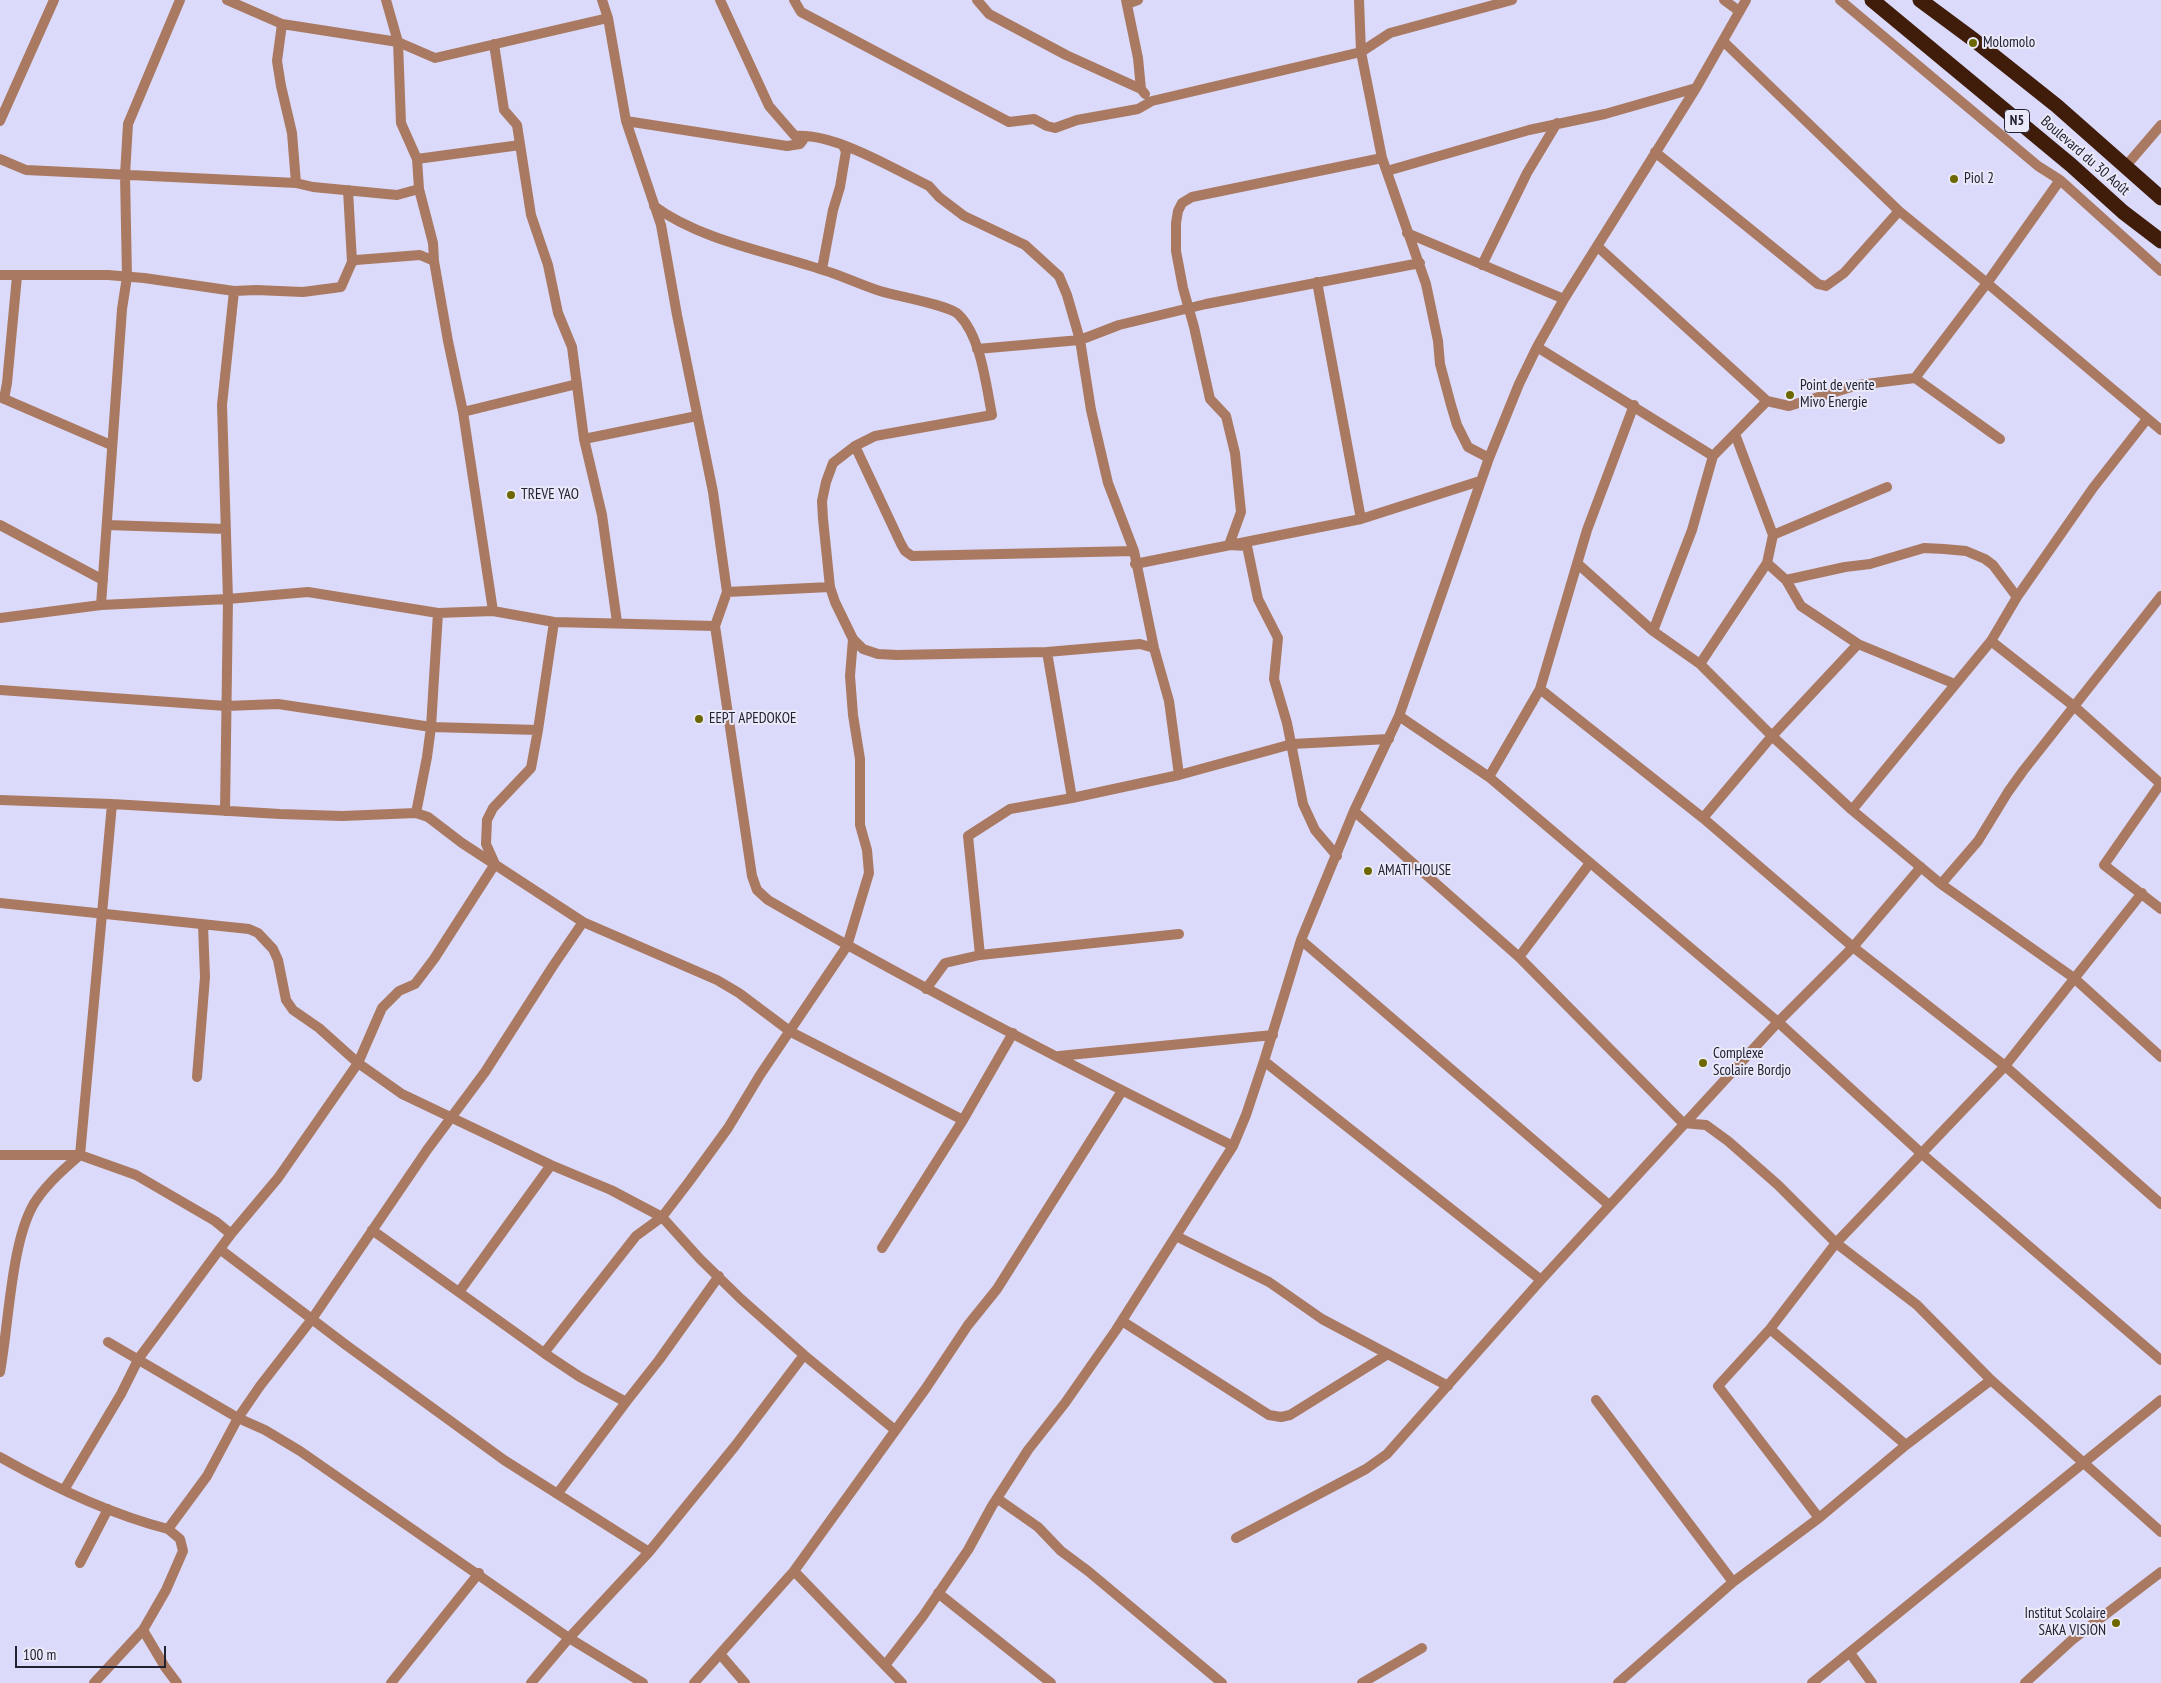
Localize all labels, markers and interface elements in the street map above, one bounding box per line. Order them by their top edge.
place label: Molomolo [1983,34,2035,52]
marker: Molomolo [1967,37,1979,49]
road number: N5 [2004,110,2030,132]
street label: Boulevard du 30 Août [2037,112,2133,200]
place label: Piol 2 [1964,170,1994,188]
marker: Piol 2 [1948,173,1960,185]
place label: Point de vente Mivo Energie [1800,377,1875,412]
marker: Point de vente Mivo Energie [1784,389,1796,401]
place label: TREVE YAO [521,486,579,504]
marker: TREVE YAO [505,489,517,501]
place label: EEPT APEDOKOE [709,710,797,728]
marker: EEPT APEDOKOE [693,713,705,725]
place label: AMATI HOUSE [1378,862,1451,880]
marker: AMATI HOUSE [1362,865,1374,877]
place label: Complexe Scolaire Bordjo [1713,1045,1791,1080]
marker: Complexe Scolaire Bordjo [1697,1057,1709,1069]
place label: Institut Scolaire SAKA VISION [2024,1605,2106,1640]
marker: Institut Scolaire SAKA VISION [2110,1617,2122,1629]
scale bar [18,1636,169,1668]
text: 100 m [23,1645,56,1664]

